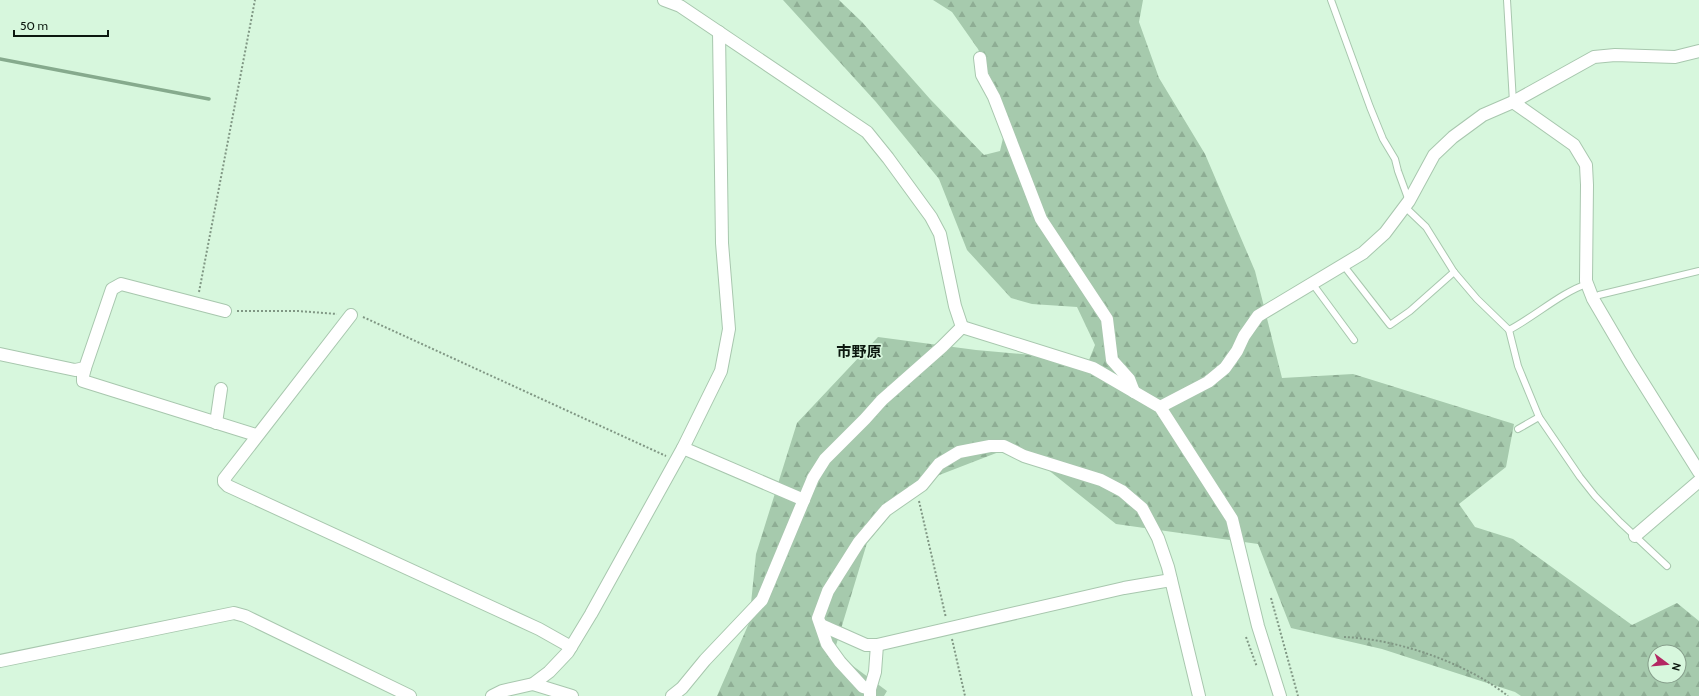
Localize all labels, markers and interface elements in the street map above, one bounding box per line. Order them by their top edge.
scale bar [14,12,108,38]
text: 50 m [20,18,48,33]
district label: 市野原 [836,343,882,361]
north arrow [1647,644,1687,684]
text: N [1669,661,1684,672]

